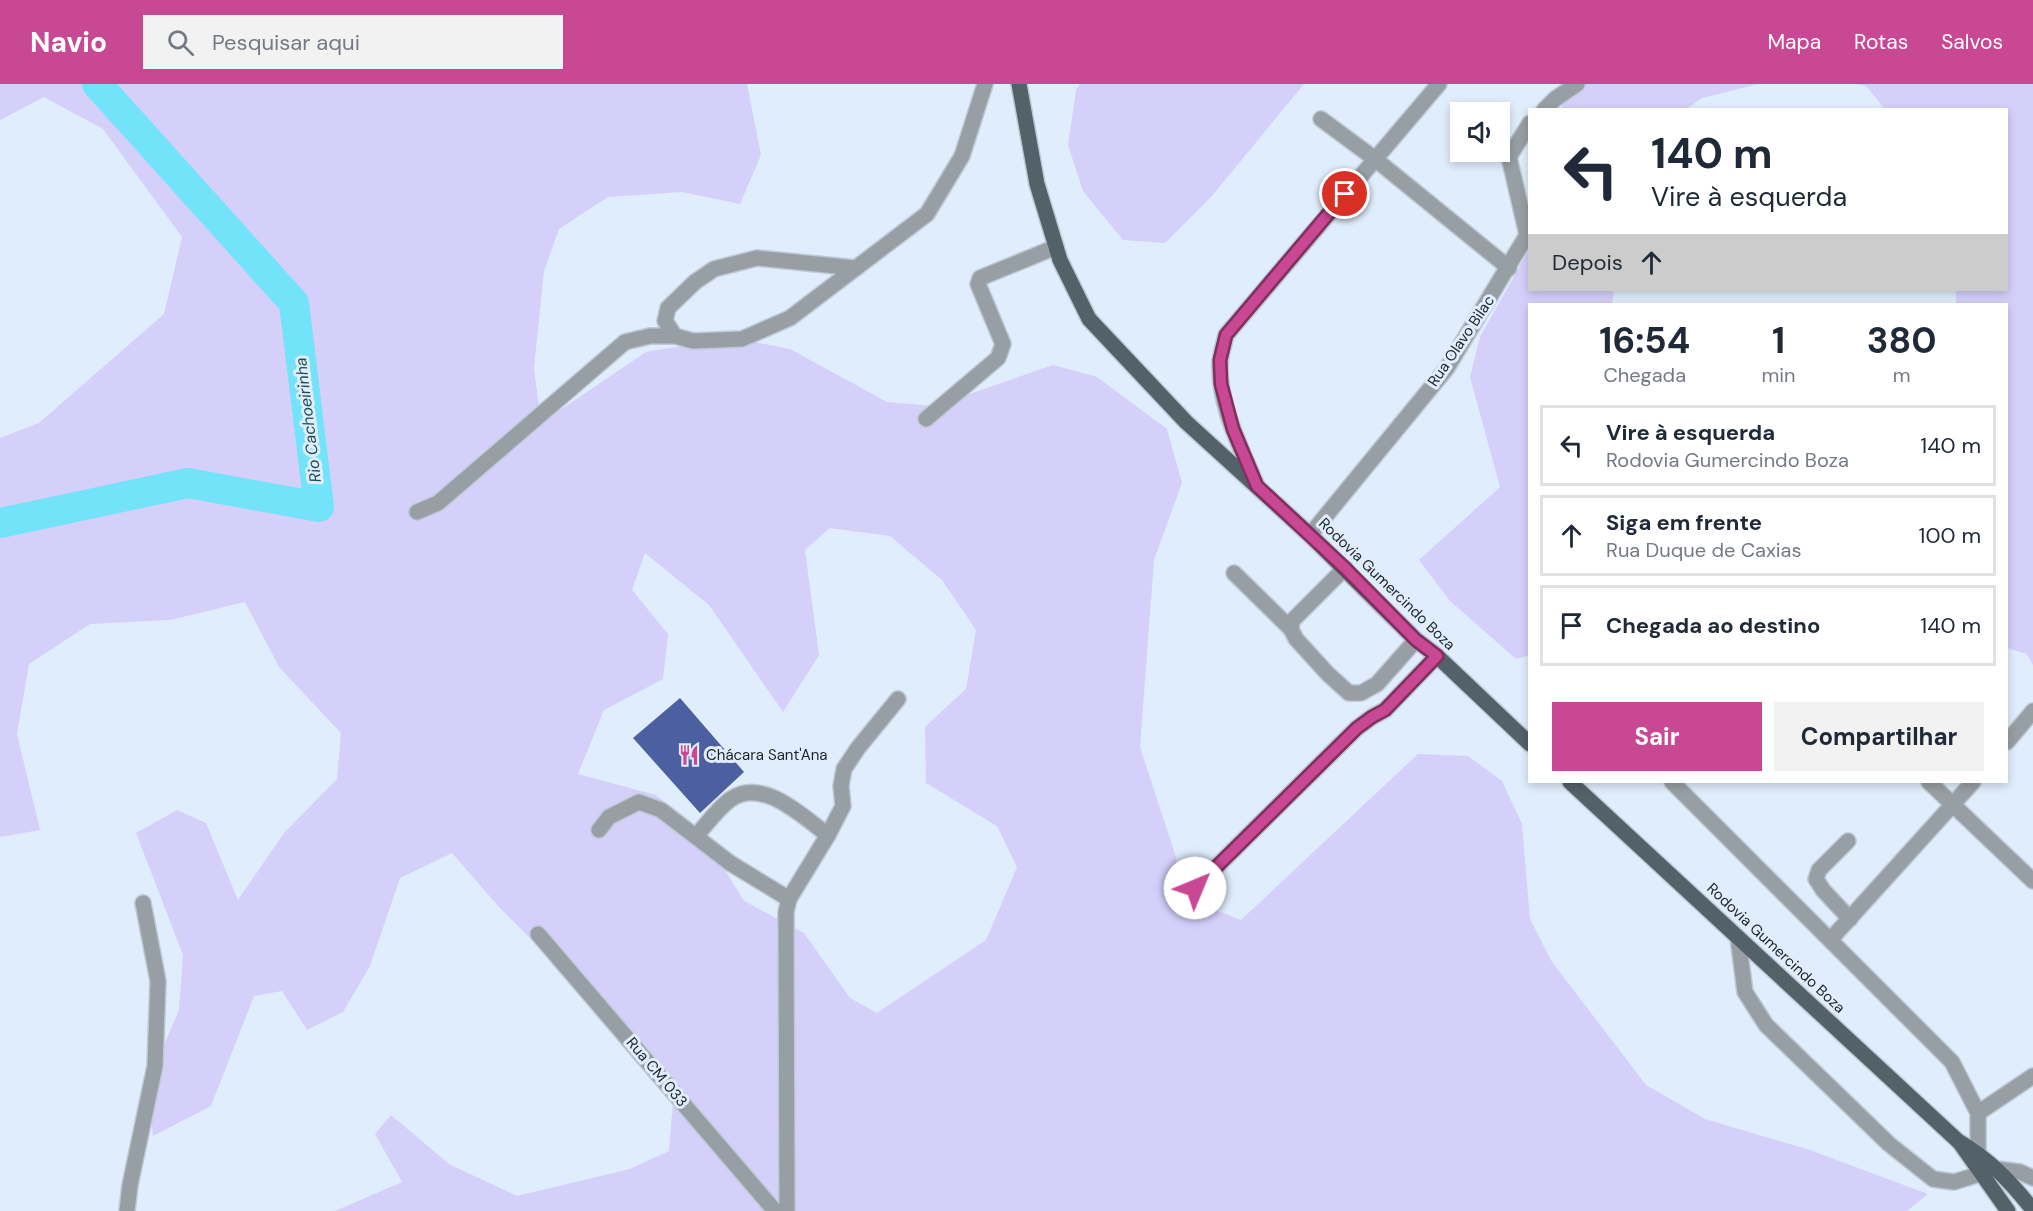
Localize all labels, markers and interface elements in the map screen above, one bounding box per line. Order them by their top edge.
search box [143,15,563,69]
text: Navio [30,24,107,61]
icon: search [164,26,197,59]
text: Pesquisar aqui [212,28,360,57]
text: Mapa [1767,28,1821,56]
text: Rotas [1854,28,1908,56]
text: Salvos [1941,28,2003,56]
map controls [1450,102,1510,162]
button: sound [1450,102,1510,162]
text: 140 m [1651,126,1773,181]
icon: left [1552,132,1630,210]
pin [1319,168,1370,219]
icon: arrive [1328,177,1361,210]
text: Vire à esquerda [1651,179,1847,214]
icon: ahead [1635,246,1668,279]
text: Depois [1552,248,1623,277]
street label: Rua Olavo Bilac [1423,292,1499,390]
text: 16:54 [1599,317,1690,364]
text: 1 [1772,317,1785,364]
text: 380 [1867,317,1937,364]
water label: Rio Cachoeirinha [290,356,326,484]
text: Chegada [1603,362,1686,388]
text: min [1761,362,1796,388]
text: m [1893,362,1911,388]
text: Vire à esquerda [1606,418,1775,447]
icon: left [1555,429,1588,462]
text: 140 m [1920,431,1981,460]
text: Rodovia Gumercindo Boza [1606,447,1849,473]
text: Siga em frente [1606,508,1762,537]
street label: Rodovia Gumercindo Boza [1315,514,1459,654]
icon: ahead [1555,519,1588,552]
text: 100 m [1919,521,1981,550]
text: Rua Duque de Caxias [1606,537,1802,563]
icon: arrive [1555,609,1588,642]
text: Chegada ao destino [1606,611,1820,640]
text: 140 m [1920,611,1981,640]
button: Sair [1552,702,1762,771]
button: Compartilhar [1774,702,1984,771]
restaurant icon: Chácara Sant'Ana [677,743,701,767]
place label: Chácara Sant'Ana [706,745,828,765]
position arrow [1163,856,1227,920]
street label: Rodovia Gumercindo Boza [1703,879,1849,1017]
street label: Rua CM 033 [622,1033,692,1111]

